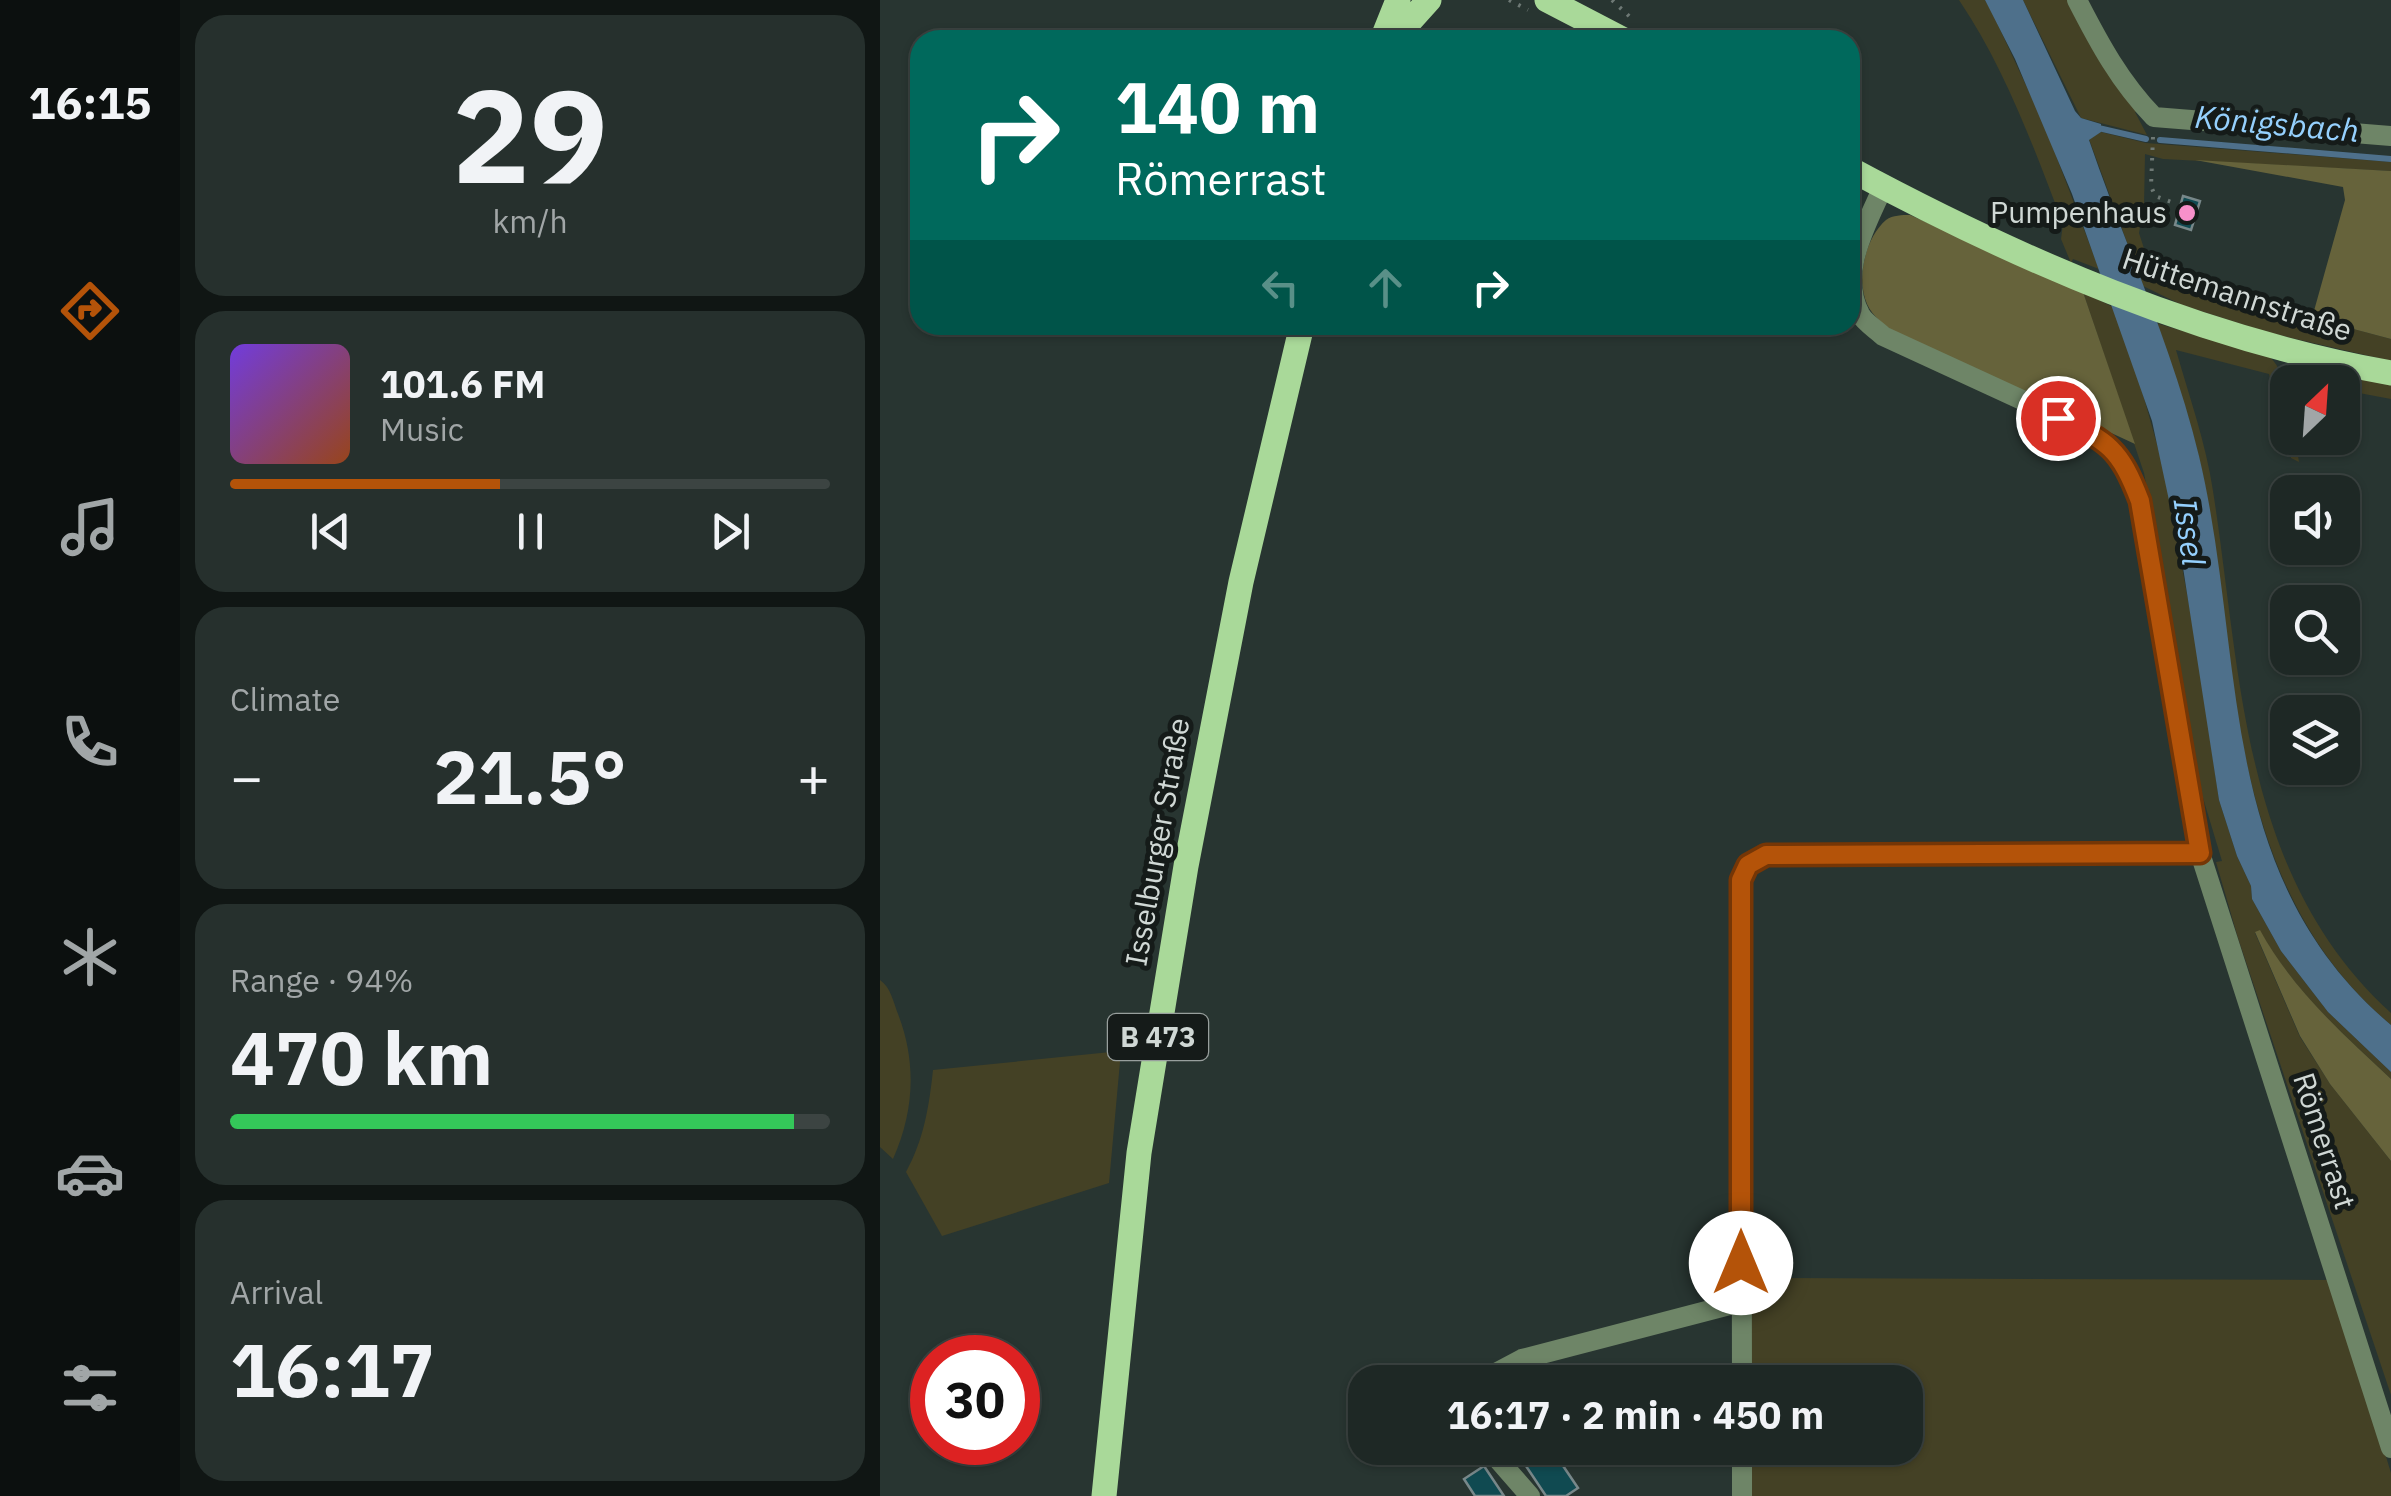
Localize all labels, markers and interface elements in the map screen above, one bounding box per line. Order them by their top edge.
text: 29 [452,50,608,219]
text: 140 m [1115,61,1320,152]
icon: right [950,70,1080,200]
text: 16:15 [29,73,151,131]
water label: Königsbach [2193,95,2361,151]
text: Römerrast [1115,149,1327,207]
place label: Pumpenhaus [1990,192,2167,231]
text: km/h [492,200,568,242]
marker: Pumpenhaus [2176,202,2198,224]
street label: Hüttemannstraße [2118,238,2357,349]
icon: left [1253,260,1308,315]
icon: ahead [1358,260,1413,315]
icon: right [1463,260,1518,315]
icon: directions [55,276,125,346]
text: 101.6 FM [380,359,545,408]
north arrow [2270,365,2360,455]
map controls [2270,365,2360,785]
pin [2016,376,2101,461]
icon: arrive [2031,391,2086,446]
text: Music [380,408,464,450]
button: sound [2270,475,2360,565]
icon: music [55,492,125,562]
water label: Issel [2165,496,2216,569]
icon: previous [303,504,358,559]
icon: pause [503,504,558,559]
icon: next [703,504,758,559]
button: search [2270,585,2360,675]
text: Climate [230,678,340,720]
button: layers [2270,695,2360,785]
icon: phone [55,707,125,777]
street label: Isselburger Straße [1116,715,1198,969]
text: 21.5° [433,727,627,825]
text: − [230,741,263,812]
text: + [797,741,830,812]
icon: climate [55,922,125,992]
text: Range · 94% [230,959,413,1001]
text: 470 km [230,1008,493,1106]
road number: B 473 [1108,1014,1208,1060]
street label: Römerrast [2285,1067,2366,1214]
icon: car [55,1138,125,1208]
position arrow [1689,1211,1793,1315]
text: Arrival [230,1271,323,1313]
text: 16:17 [230,1320,435,1418]
speed limit sign: 30 [910,1335,1040,1465]
icon: filters [55,1353,125,1423]
text: 16:17 · 2 min · 450 m [1447,1390,1824,1439]

